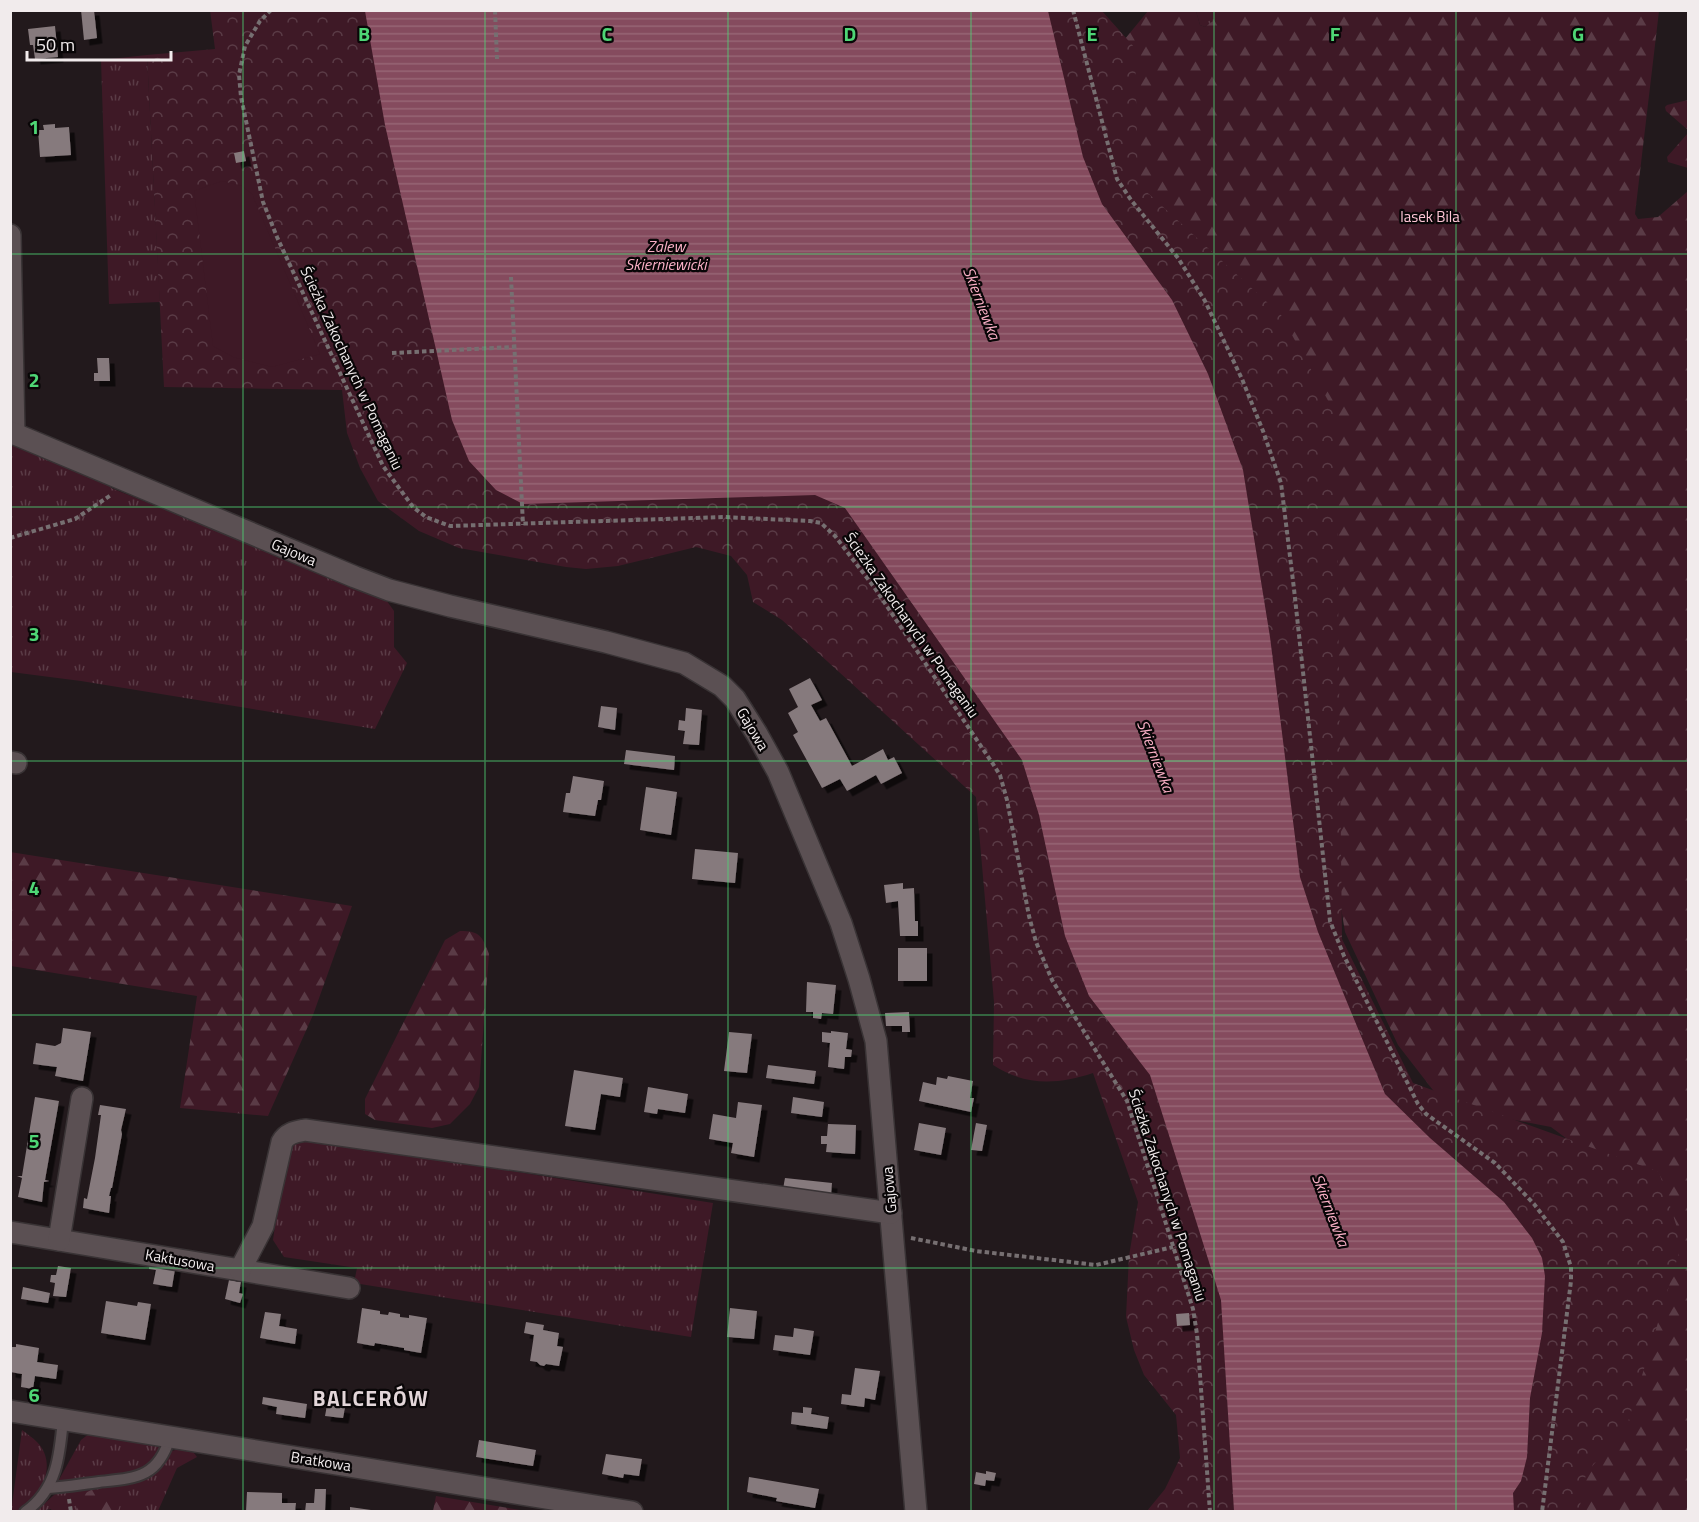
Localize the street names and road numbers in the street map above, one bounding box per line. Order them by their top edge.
street label: Ścieżka Zakochanych w Pomaganiu [295,263,409,473]
street label: Ścieżka Zakochanych w Pomaganiu [839,528,985,722]
street label: Gajowa [268,532,320,572]
street label: Gajowa [731,703,775,755]
street label: Ścieżka Zakochanych w Pomaganiu [1123,1086,1213,1304]
street label: Gajowa [875,1165,902,1214]
street label: Kaktusowa [143,1243,217,1278]
street label: Bratkowa [289,1445,353,1477]

